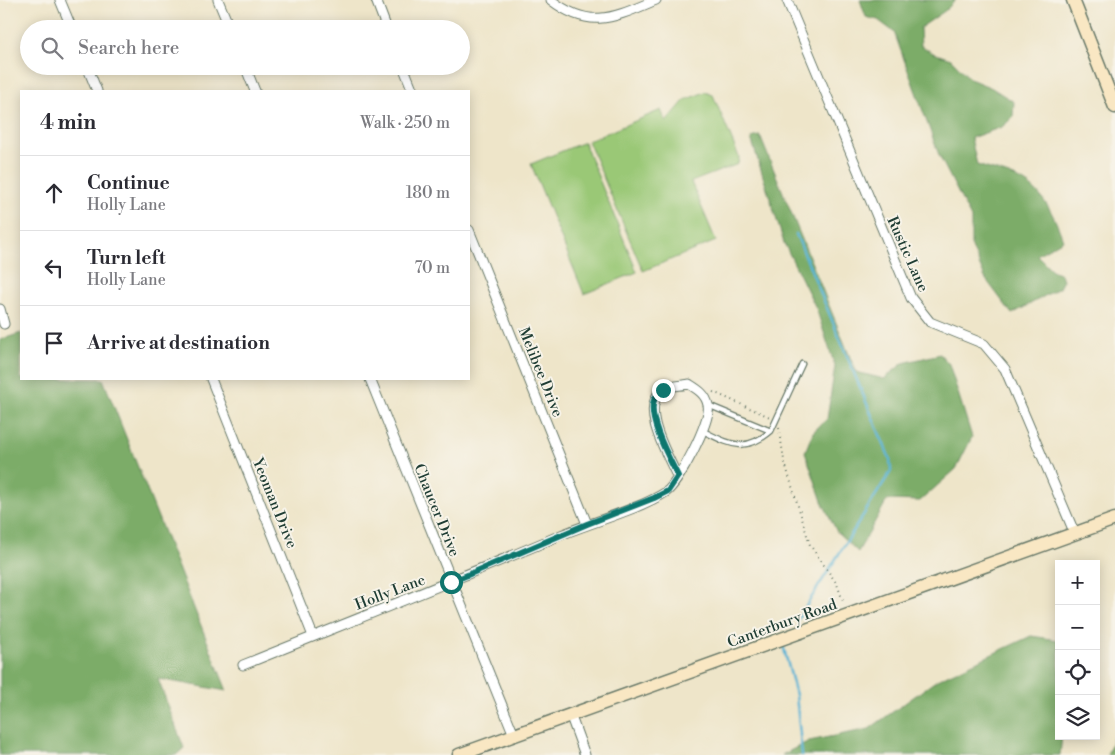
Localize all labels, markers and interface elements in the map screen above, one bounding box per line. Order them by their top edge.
search box [20,20,470,75]
icon: search [38,34,66,62]
text: Search here [78,36,179,60]
text: 4 min [40,110,96,136]
text: Walk · 250 m [360,113,450,133]
text: Continue [87,171,170,195]
icon: ahead [40,179,68,207]
text: 180 m [406,183,450,203]
text: Holly Lane [87,195,166,215]
street label: Rustic Lane [882,214,933,295]
text: Turn left [87,246,166,270]
icon: left [40,254,68,282]
text: 70 m [414,258,450,278]
text: Holly Lane [87,270,166,290]
street label: Melibee Drive [514,324,567,420]
icon: arrive [40,329,68,357]
text: Arrive at destination [87,331,270,355]
route end [652,379,675,402]
street label: Yeoman Drive [247,454,301,551]
street label: Chaucer Drive [409,461,464,559]
map controls [1055,560,1100,740]
button: + [1055,560,1100,605]
street label: Holly Lane [352,570,428,615]
route start [440,571,463,594]
street label: Canterbury Road [725,595,840,652]
button: − [1055,605,1100,650]
button: locate [1055,650,1100,695]
button: layers [1055,695,1100,740]

